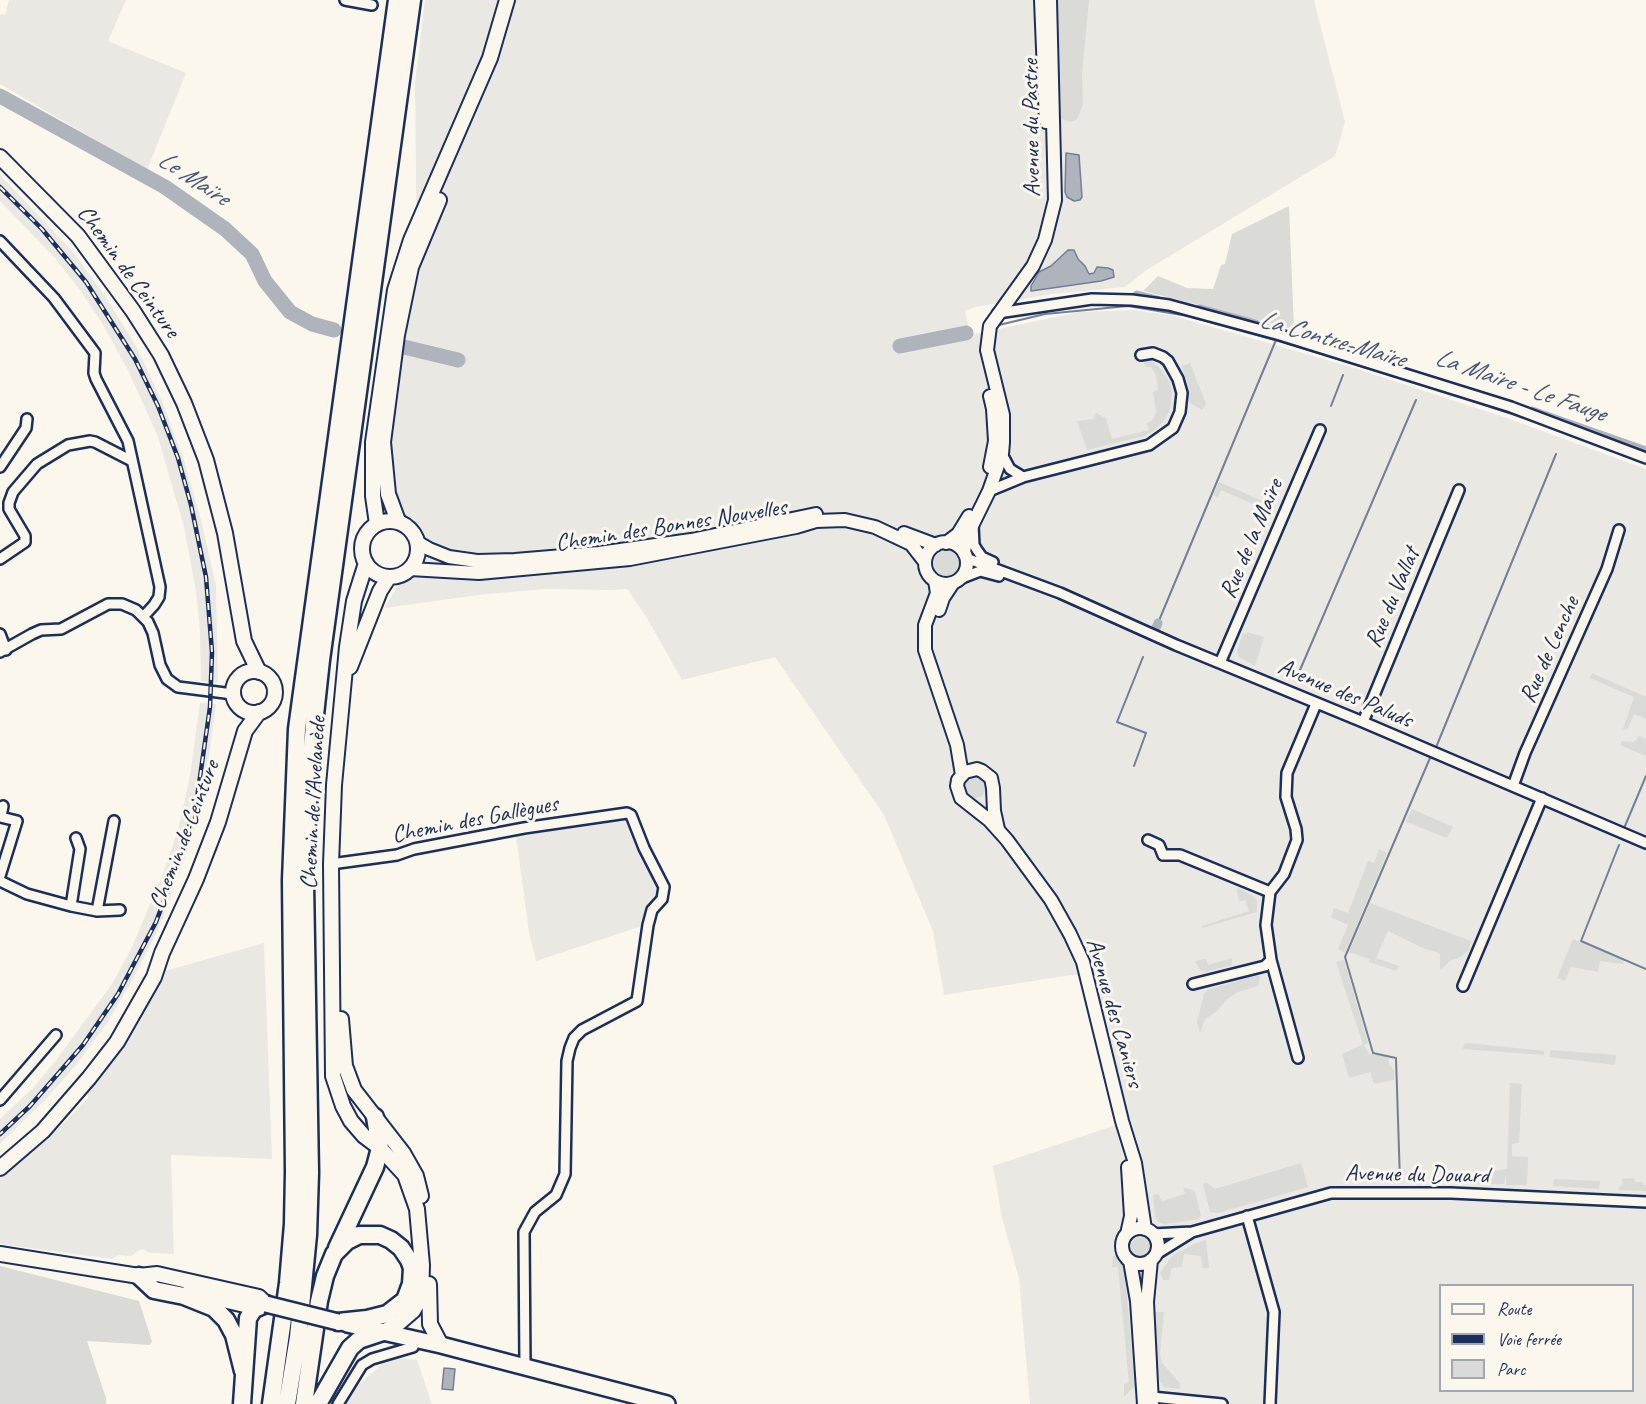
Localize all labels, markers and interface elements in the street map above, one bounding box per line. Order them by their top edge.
street label: Avenue du Pastre [1016,59,1048,197]
water label: Le Maïre [152,145,234,213]
street label: Chemin de Ceinture [70,200,186,344]
water label: La Contre-Maïre [1256,304,1408,376]
water label: La Maïre - Le Fauge [1431,342,1609,430]
street label: Rue de la Maïre [1214,475,1290,603]
street label: Chemin des Bonnes Nouvelles [554,494,788,558]
street label: Rue du Vallat [1359,544,1427,652]
street label: Rue de Lenche [1514,592,1586,708]
street label: Avenue des Paluds [1273,653,1417,735]
street label: Chemin de l'Avelanède [295,716,333,890]
street label: Chemin de Ceinture [143,757,227,913]
street label: Chemin des Gallègues [389,790,561,850]
street label: Avenue des Caniers [1079,935,1149,1091]
street label: Avenue du Douard [1345,1159,1489,1191]
legend [1439,1284,1634,1392]
text: Route [1497,1298,1531,1320]
text: Voie ferrée [1497,1328,1561,1350]
text: Parc [1497,1358,1525,1380]

